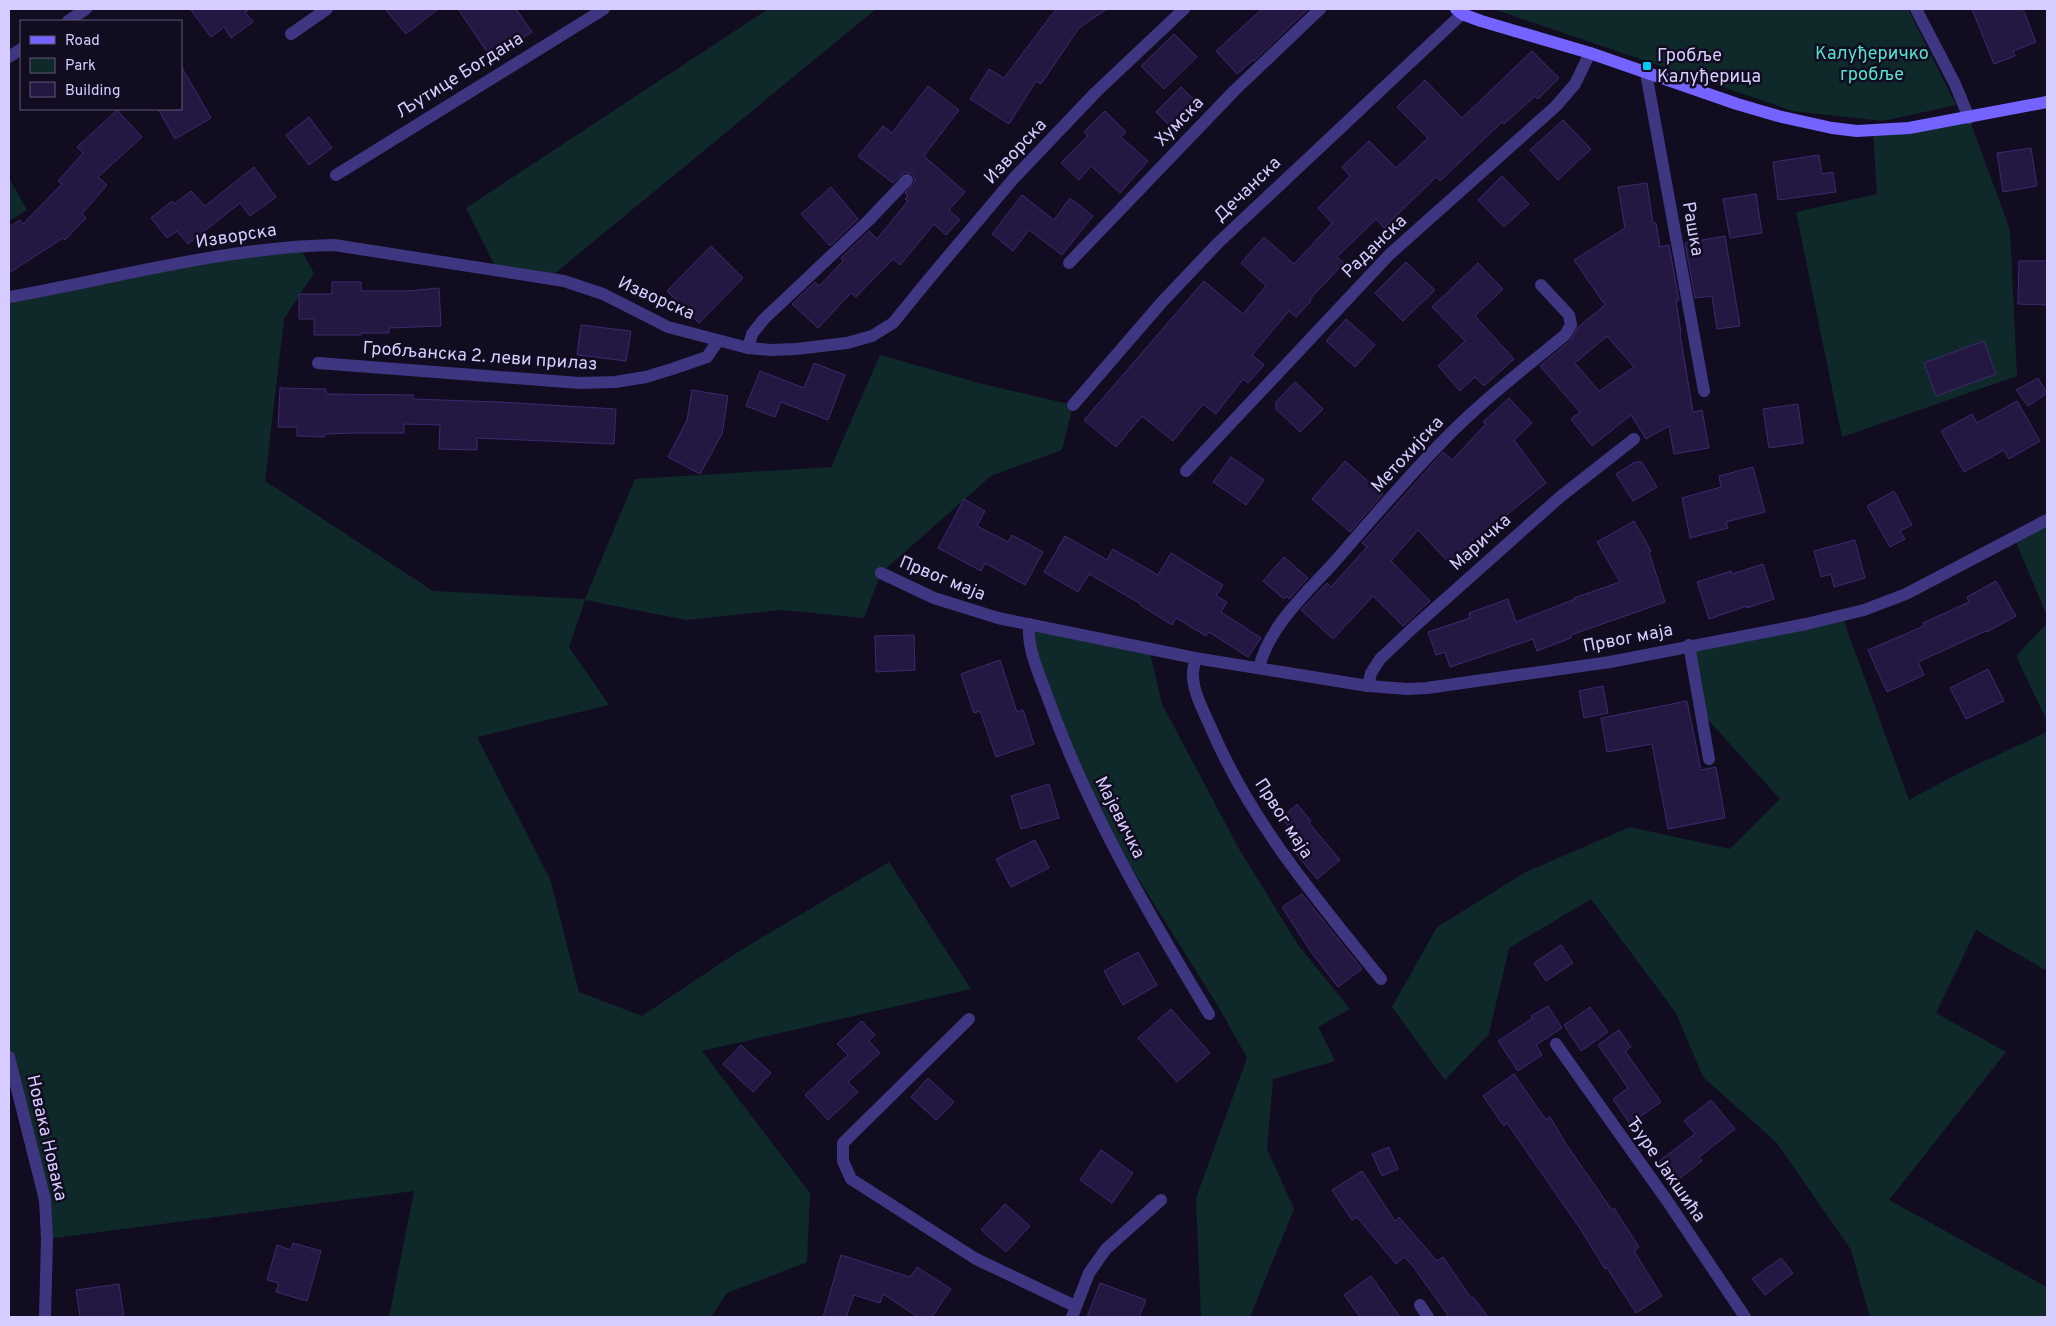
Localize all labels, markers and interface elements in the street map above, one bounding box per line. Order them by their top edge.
legend [20,20,182,110]
street label: Љутице Богдана [392,28,528,124]
text: Road [65,32,100,51]
park label: Калуђеричко гробље [1815,43,1929,87]
place label: Гробље Калуђерица [1657,45,1761,89]
text: Park [65,57,96,76]
marker: Гробље Калуђерица [1641,60,1653,72]
text: Building [65,82,120,101]
street label: Хумска [1151,92,1209,152]
street label: Изворска [980,114,1052,190]
street label: Дечанска [1209,152,1287,228]
street label: Рашка [1676,200,1708,258]
street label: Раданска [1338,210,1412,284]
street label: Изворска [194,219,278,255]
street label: Изворска [614,272,698,326]
street label: Гробљанска 2. леви прилаз [362,337,598,377]
street label: Метохијска [1367,412,1449,498]
street label: Маричка [1446,510,1516,576]
street label: Првог маја [896,551,988,607]
street label: Првог маја [1581,619,1675,659]
street label: Мајевичка [1089,773,1149,863]
street label: Првог маја [1249,775,1317,863]
street label: Новака Новака [20,1073,72,1203]
street label: Ђуре Јакшића [1620,1113,1710,1227]

